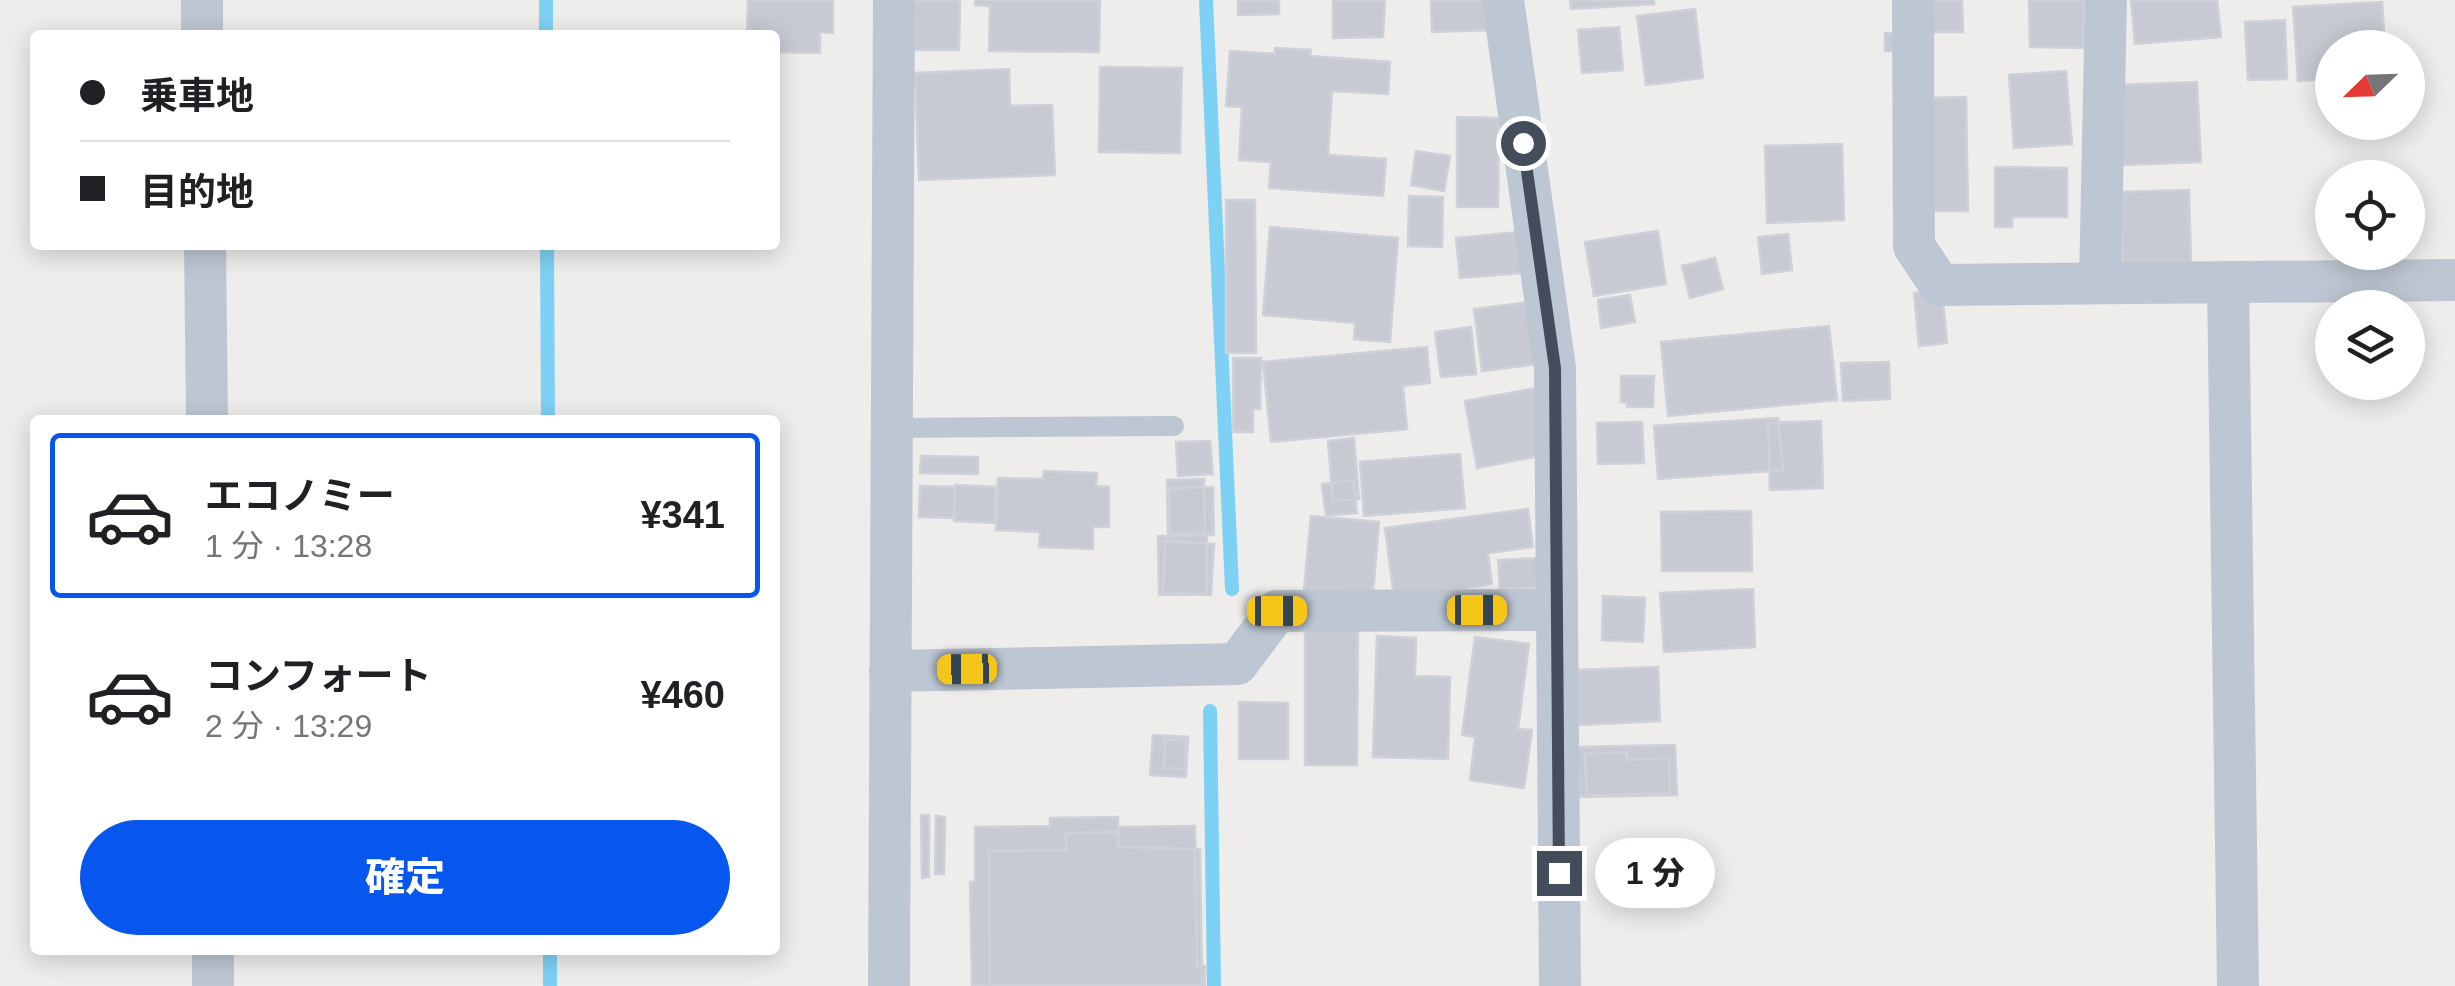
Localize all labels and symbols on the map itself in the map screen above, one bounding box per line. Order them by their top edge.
north arrow [2315,30,2425,140]
route start [1501,121,1546,166]
car [1447,595,1507,625]
car [1247,596,1307,626]
car [937,653,997,685]
callout: 1 分 [1594,838,1714,908]
route end [1537,851,1582,896]

